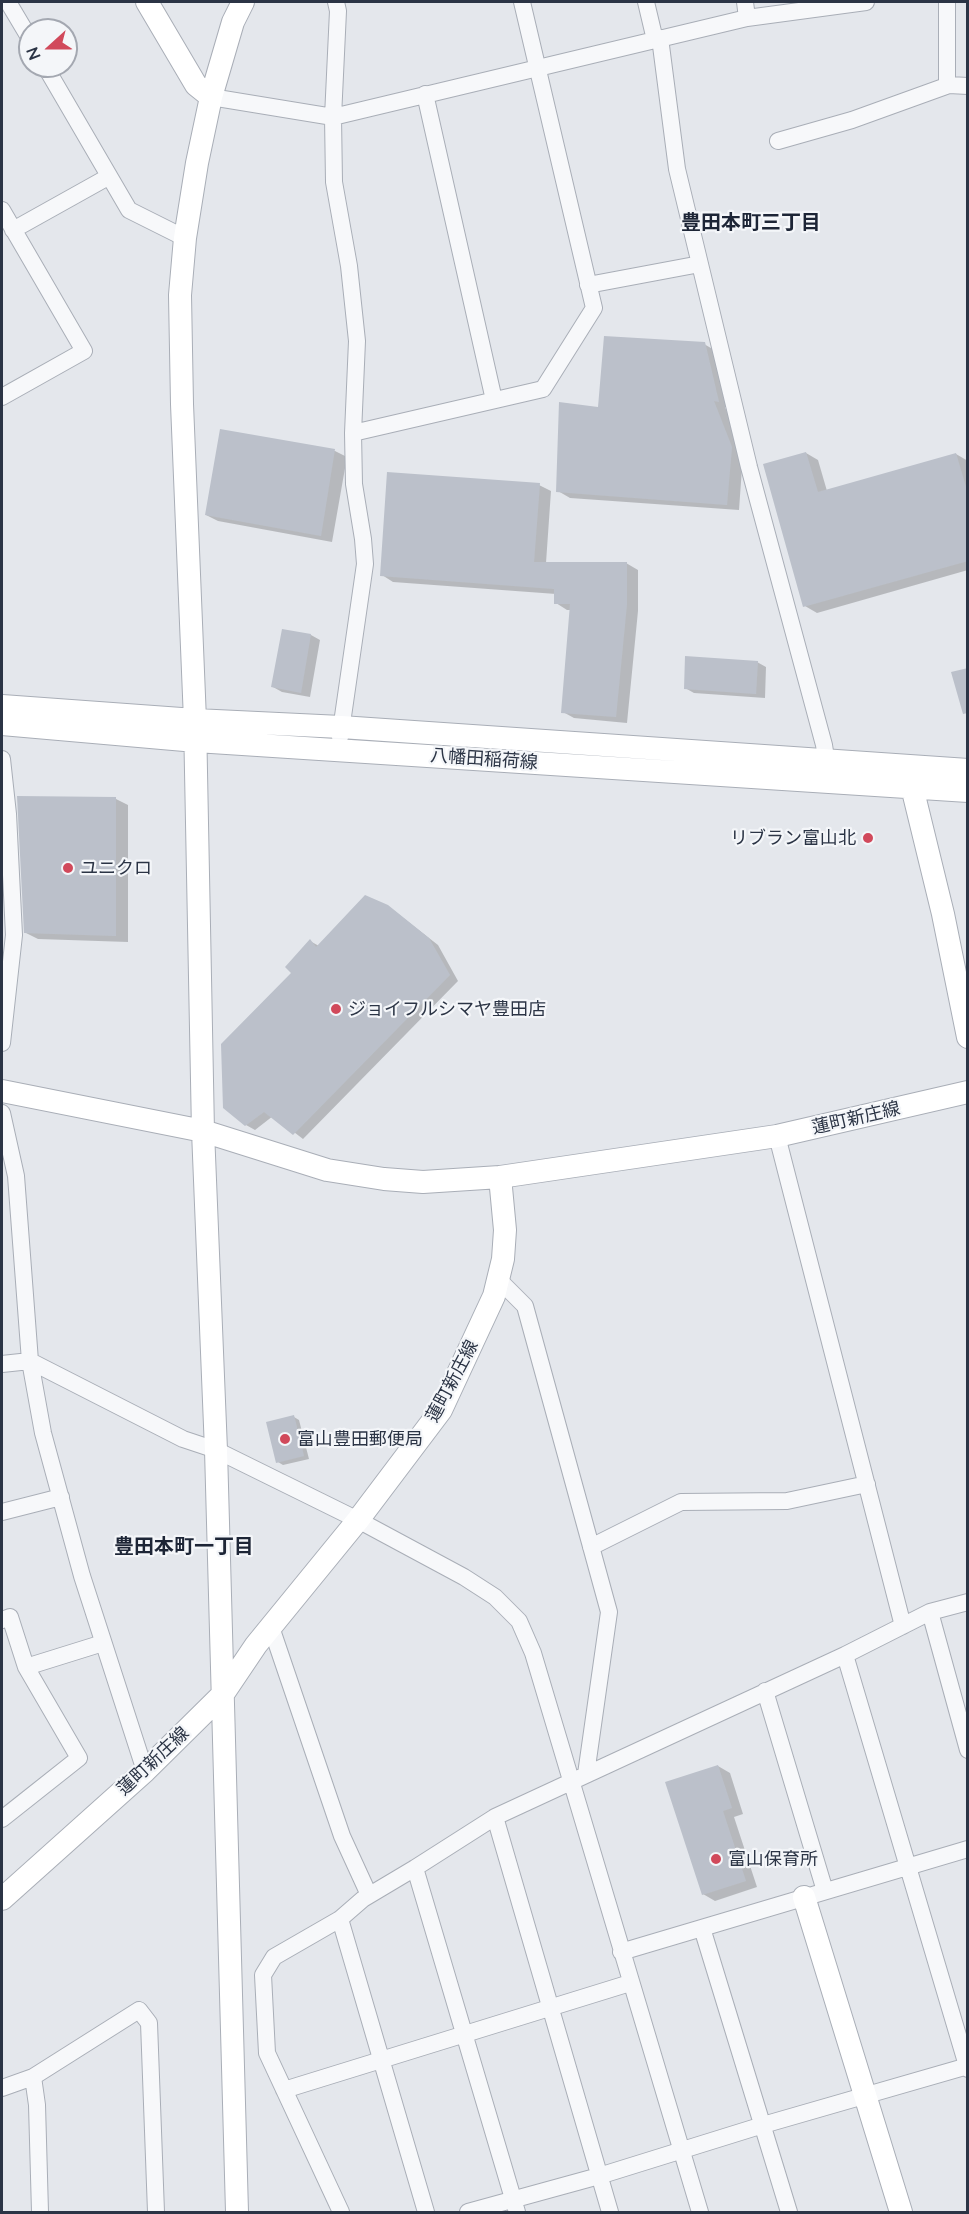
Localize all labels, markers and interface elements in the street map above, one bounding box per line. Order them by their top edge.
north arrow [18,18,78,78]
text: N [22,45,44,63]
district label: 豊田本町三丁目 [681,211,821,235]
street label: 八幡田稲荷線 [429,744,539,774]
place label: リブラン富山北 [730,827,856,849]
marker: リブラン富山北 [861,831,875,845]
place label: ユニクロ [80,857,152,879]
marker: ユニクロ [61,861,75,875]
place label: ジョイフルシマヤ豊田店 [348,998,546,1020]
marker: ジョイフルシマヤ豊田店 [329,1002,343,1016]
street label: 蓮町新庄線 [810,1097,902,1139]
street label: 蓮町新庄線 [421,1336,483,1426]
place label: 富山豊田郵便局 [297,1428,423,1450]
marker: 富山豊田郵便局 [278,1432,292,1446]
district label: 豊田本町一丁目 [114,1535,254,1559]
street label: 蓮町新庄線 [113,1722,193,1800]
place label: 富山保育所 [728,1848,818,1870]
marker: 富山保育所 [709,1852,723,1866]

